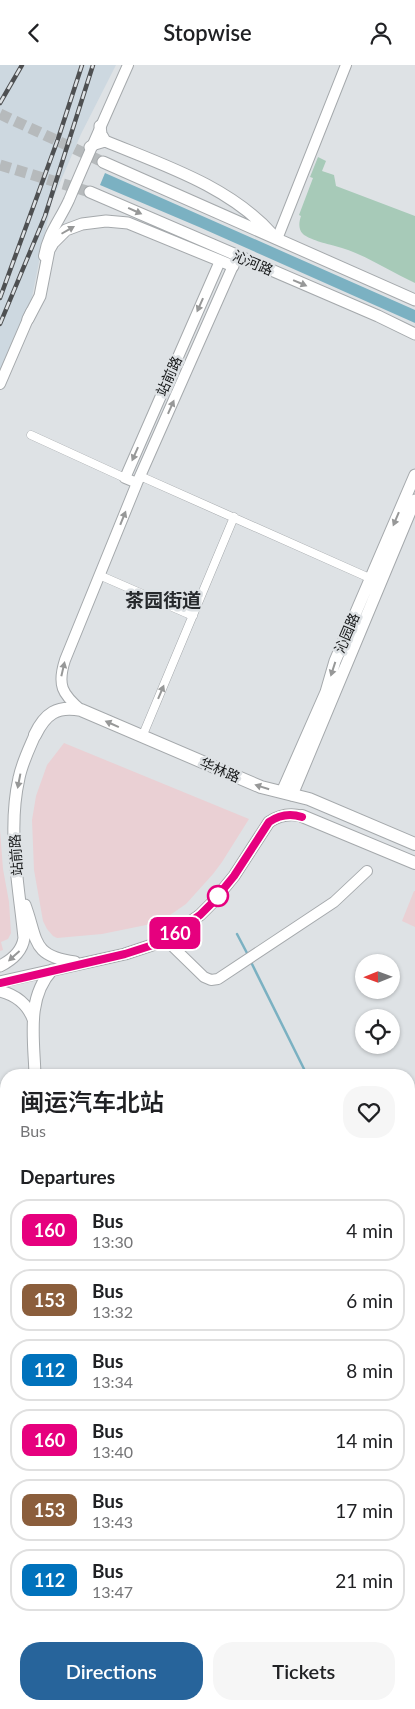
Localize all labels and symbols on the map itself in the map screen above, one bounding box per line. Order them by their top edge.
one-way arrow [128,208,142,216]
one-way arrow [60,226,75,234]
street label: 沁河路 [231,247,276,279]
one-way arrow [293,279,308,287]
one-way arrow [196,298,204,312]
street label: 站前路 [152,353,185,398]
one-way arrow [167,400,175,414]
one-way arrow [130,447,138,461]
one-way arrow [119,510,127,525]
one-way arrow [391,512,399,527]
district label: 茶园街道 [125,588,201,611]
street label: 沁园路 [331,610,363,655]
one-way arrow [59,662,67,677]
one-way arrow [328,662,336,677]
one-way arrow [158,685,166,699]
one-way arrow [105,719,119,727]
street label: 华林路 [198,754,243,786]
one-way arrow [14,773,22,789]
one-way arrow [254,782,269,790]
street label: 站前路 [6,833,25,877]
unlabelled marker [207,885,229,907]
line badge: 160 [146,917,204,949]
one-way arrow [8,950,20,962]
north arrow [355,954,400,999]

